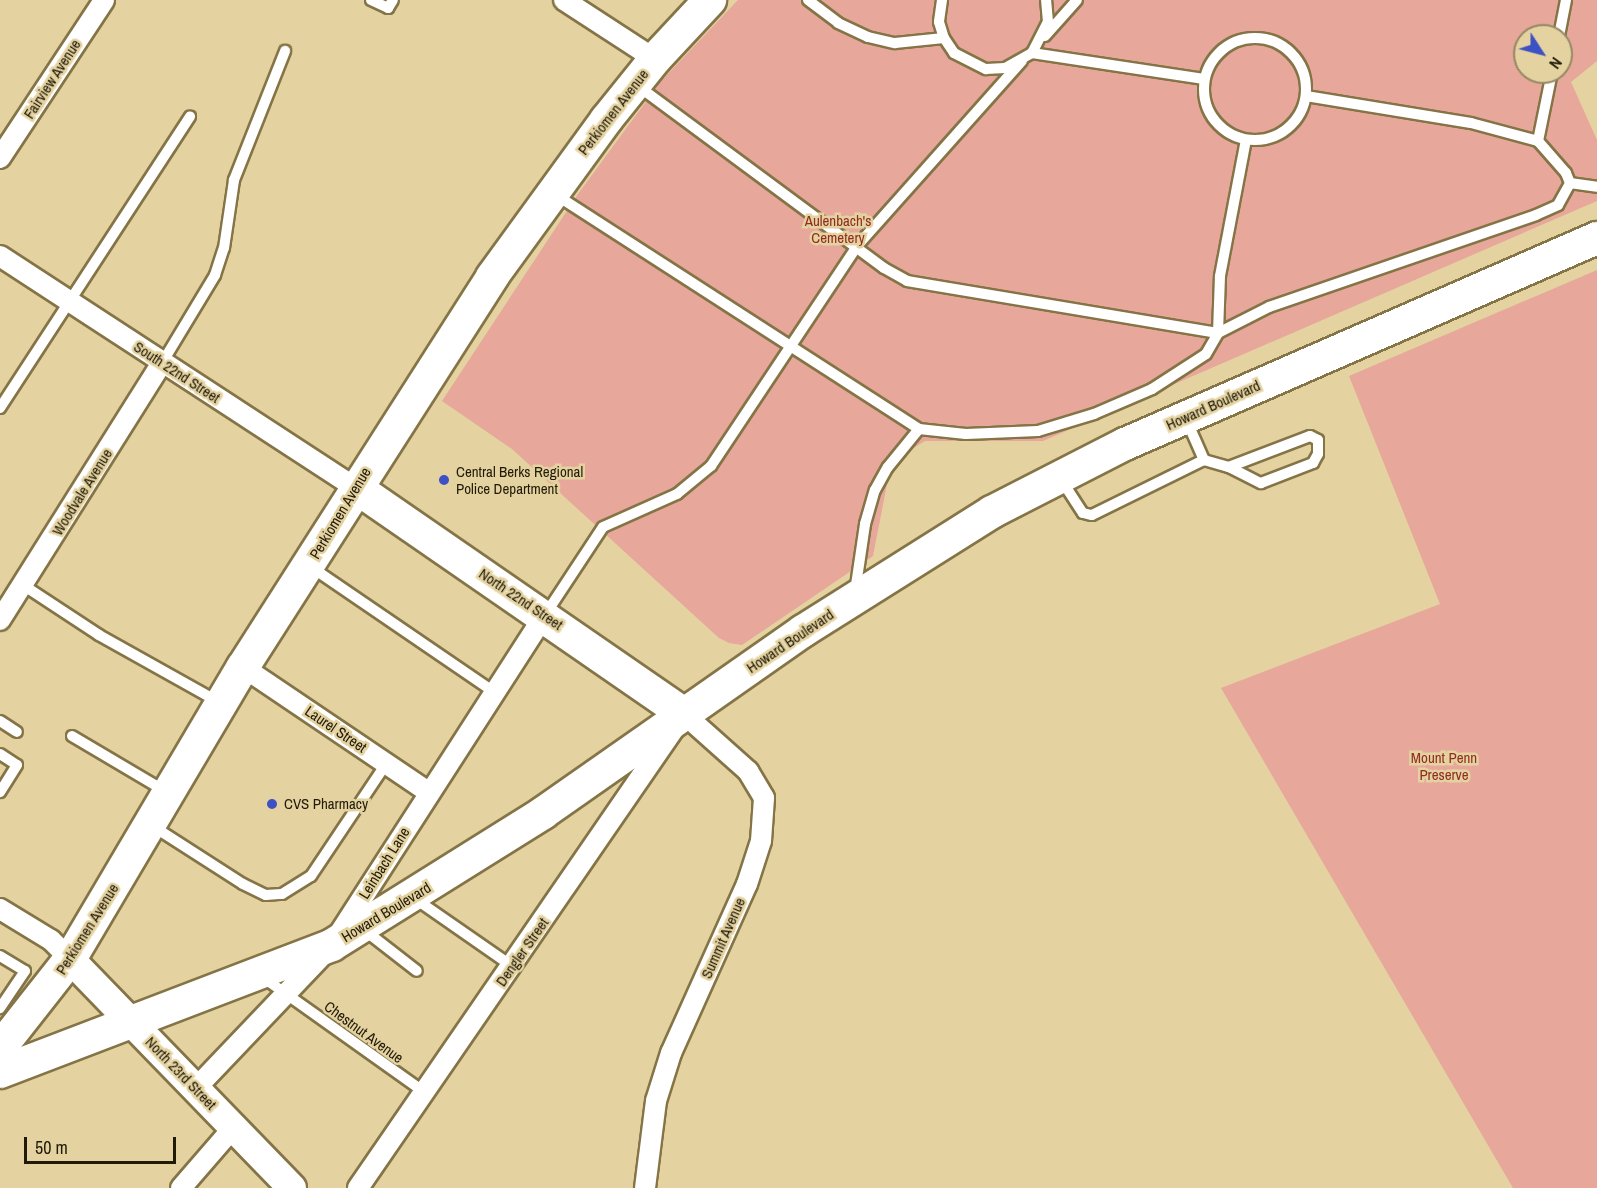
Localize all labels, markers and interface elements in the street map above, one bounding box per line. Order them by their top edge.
north arrow [1513,24,1573,84]
street label: Fairview Avenue [20,36,84,122]
text: N [1544,53,1568,74]
street label: Perkiomen Avenue [574,65,652,159]
park label: Aulenbach's Cemetery [805,211,871,246]
street label: South 22nd Street [131,337,223,407]
street label: Howard Boulevard [1163,376,1263,434]
street label: Woodvale Avenue [48,445,116,539]
place label: Central Berks Regional Police Department [456,462,583,497]
street label: Perkiomen Avenue [305,464,375,562]
marker: Central Berks Regional Police Department [437,473,451,487]
street label: North 22nd Street [476,564,566,634]
street label: Howard Boulevard [743,605,837,677]
street label: Laurel Street [302,702,370,756]
park label: Mount Penn Preserve [1411,748,1477,783]
place label: CVS Pharmacy [284,795,368,813]
marker: CVS Pharmacy [265,797,279,811]
street label: Leinbach Lane [355,824,413,902]
street label: Howard Boulevard [338,878,434,946]
street label: Perkiomen Avenue [52,880,122,978]
street label: Summit Avenue [697,894,749,982]
street label: Dengler Street [492,914,552,990]
street label: Chestnut Avenue [321,997,407,1067]
street label: North 23rd Street [142,1033,220,1113]
scale bar [27,1125,178,1163]
text: 50 m [35,1135,68,1160]

